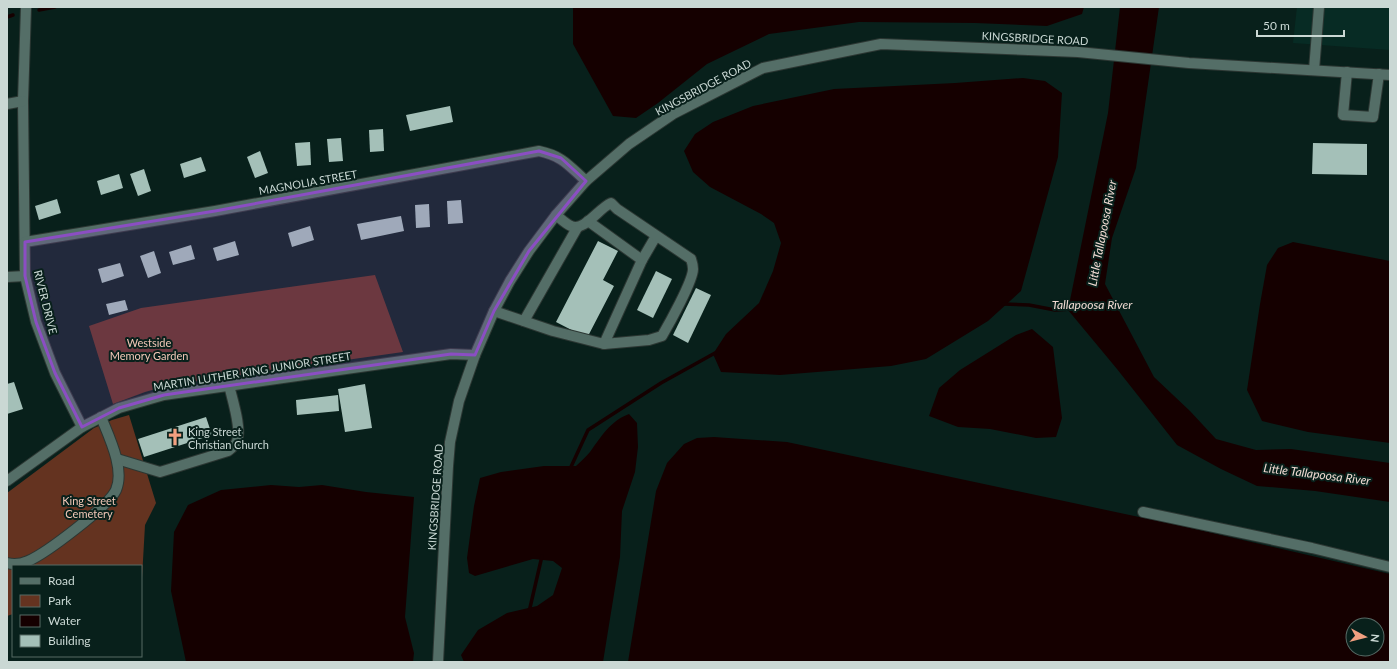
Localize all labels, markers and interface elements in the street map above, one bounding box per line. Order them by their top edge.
scale bar [1257,12,1344,38]
text: 50 m [1263,18,1290,33]
street label: KINGSBRIDGE ROAD [981,29,1089,47]
street label: KINGSBRIDGE ROAD [653,56,753,118]
street label: MAGNOLIA STREET [258,167,359,197]
water label: Little Tallapoosa River [1084,178,1120,287]
street label: RIVER DRIVE [32,269,60,335]
water label: Tallapoosa River [1052,297,1133,312]
park label: Westside Memory Garden [110,336,188,362]
street label: MARTIN LUTHER KING JUNIOR STREET [152,349,352,393]
place label: King Street Christian Church [188,425,269,451]
church icon: King Street Christian Church [165,427,185,447]
street label: KINGSBRIDGE ROAD [425,443,445,551]
water label: Little Tallapoosa River [1263,460,1372,488]
park label: King Street Cemetery [62,494,116,520]
legend [12,565,142,657]
text: Road [48,573,75,588]
text: Park [48,593,72,608]
text: Water [48,613,81,628]
north arrow [1345,617,1385,657]
text: Building [48,633,91,648]
text: N [1368,633,1382,643]

